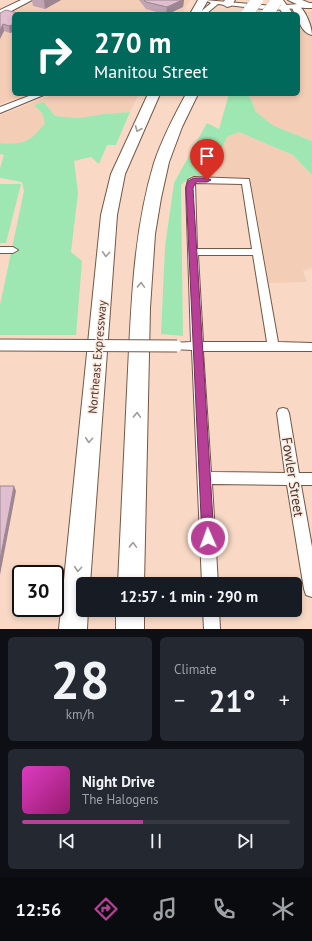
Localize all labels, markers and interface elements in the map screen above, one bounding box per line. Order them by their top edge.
text: 270 m [94,24,171,61]
icon: right [28,28,80,80]
text: Manitou Street [94,60,208,83]
one-way arrow [134,126,142,133]
pin [190,139,224,180]
icon: arrive [196,145,218,167]
one-way arrow [102,251,111,257]
one-way arrow [137,282,146,288]
street label: Northeast Expressway [85,299,109,414]
one-way arrow [133,412,141,418]
one-way arrow [85,436,94,443]
street label: Fowler Street [278,436,308,518]
position arrow [187,517,229,559]
one-way arrow [128,542,137,548]
speed limit sign: 30 [12,565,64,617]
one-way arrow [74,566,83,572]
text: 12:57 · 1 min · 290 m [120,587,258,606]
text: 28 [51,646,109,713]
text: Climate [174,661,217,678]
text: 21° [208,681,256,720]
text: − [174,686,185,714]
text: + [279,686,290,714]
text: km/h [66,706,94,723]
text: Night Drive [82,772,155,791]
text: The Halogens [82,791,159,808]
icon: previous [56,830,78,852]
icon: pause [145,830,167,852]
icon: next [234,830,256,852]
icon: directions [92,895,120,923]
icon: music [151,895,179,923]
icon: phone [210,895,238,923]
icon: climate [269,895,297,923]
text: 12:56 [15,898,61,921]

